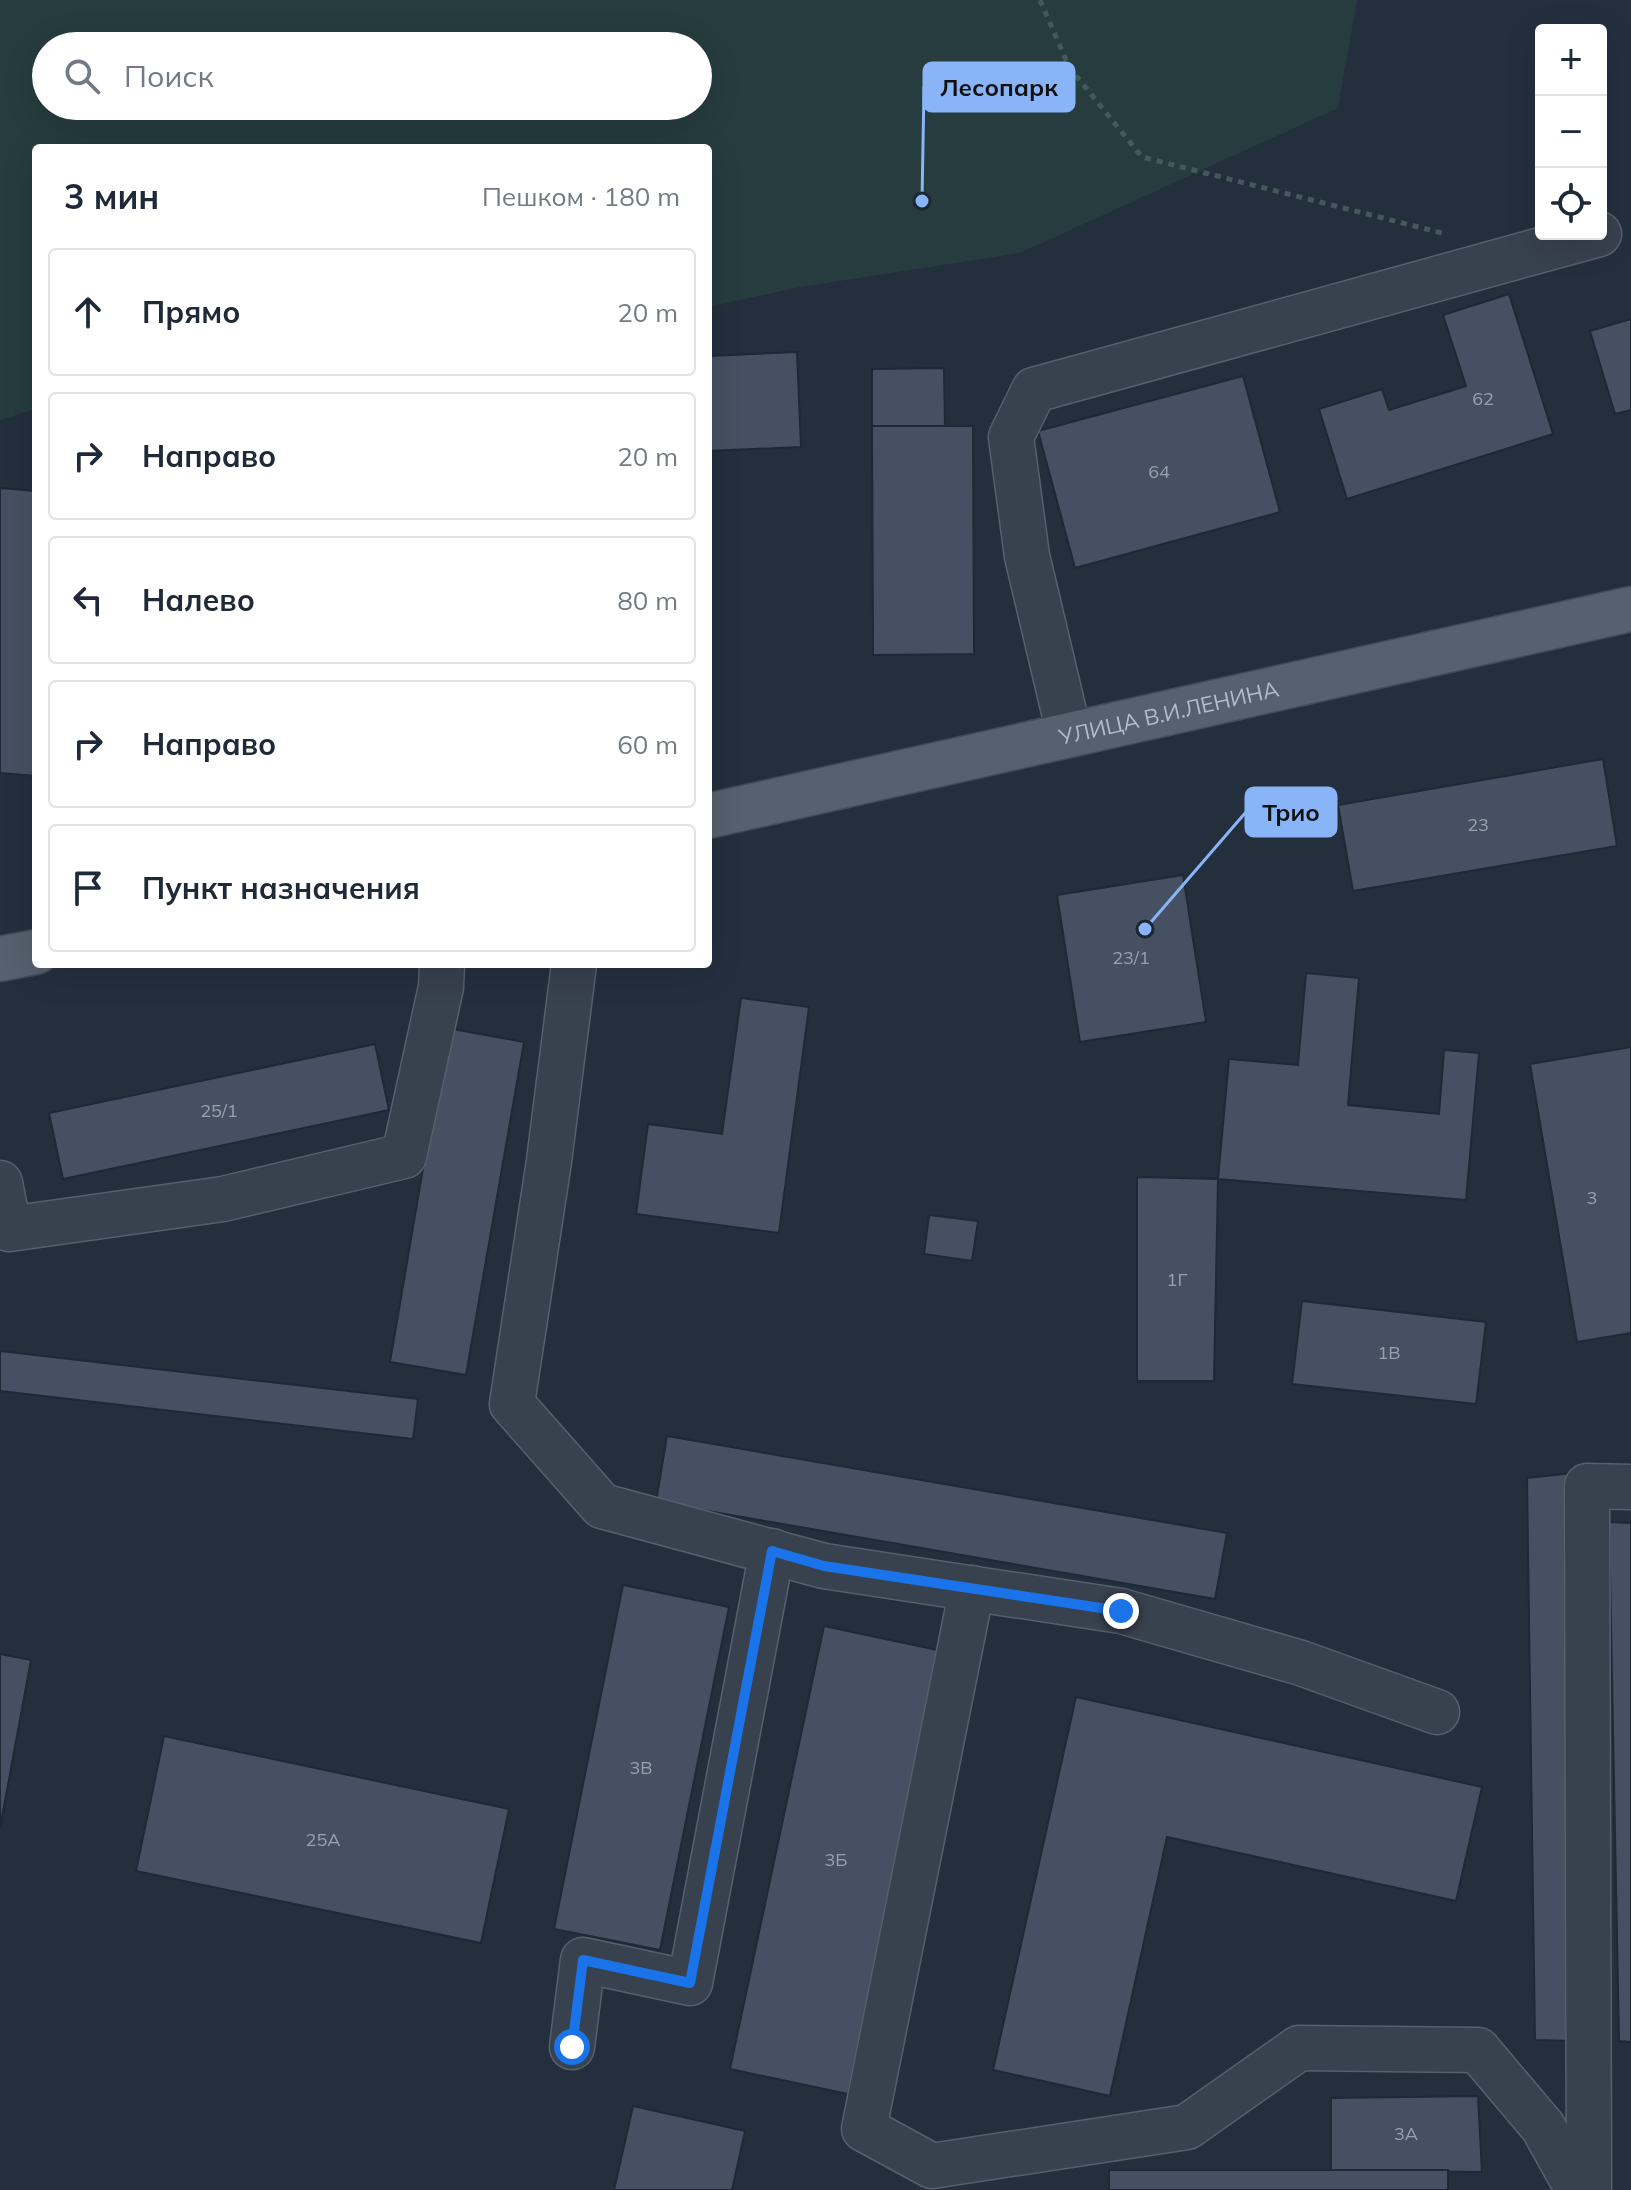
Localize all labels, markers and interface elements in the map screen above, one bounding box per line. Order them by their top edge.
map controls [1535,24,1607,240]
button: + [1535,24,1607,96]
search box [32,32,712,120]
icon: search [60,54,104,98]
text: Поиск [124,57,214,95]
callout: Лесопарк [924,63,1074,111]
text: Лесопарк [940,72,1058,102]
button: − [1535,96,1607,168]
button: locate [1535,168,1607,240]
text: 3 мин [64,175,159,218]
text: Пешком · 180 m [482,180,680,213]
icon: ahead [66,290,110,334]
text: Прямо [142,293,240,331]
text: 20 m [617,296,678,329]
house number: 62 [1472,387,1494,410]
icon: right [66,434,110,478]
text: Направо [142,437,276,475]
text: 20 m [617,440,678,473]
house number: 64 [1148,460,1170,483]
icon: left [66,578,110,622]
text: Налево [142,581,255,619]
text: 80 m [617,584,678,617]
street label: УЛИЦА В.И.ЛЕНИНА [1055,674,1281,751]
icon: right [66,722,110,766]
text: Направо [142,725,276,763]
text: 60 m [617,728,678,761]
callout: Трио [1246,788,1336,836]
text: Трио [1262,797,1320,827]
house number: 23 [1467,813,1489,836]
icon: arrive [66,866,110,910]
text: Пункт назначения [142,869,420,907]
house number: 23/1 [1112,946,1150,969]
house number: 25/1 [200,1099,238,1122]
house number: 3 [1587,1186,1597,1209]
house number: 1Г [1167,1268,1187,1291]
house number: 1В [1377,1341,1401,1364]
route end [1103,1593,1139,1629]
house number: 3В [629,1756,653,1779]
house number: 25А [306,1828,340,1851]
house number: 3Б [825,1848,848,1871]
route start [554,2029,590,2065]
house number: 3А [1394,2122,1418,2145]

